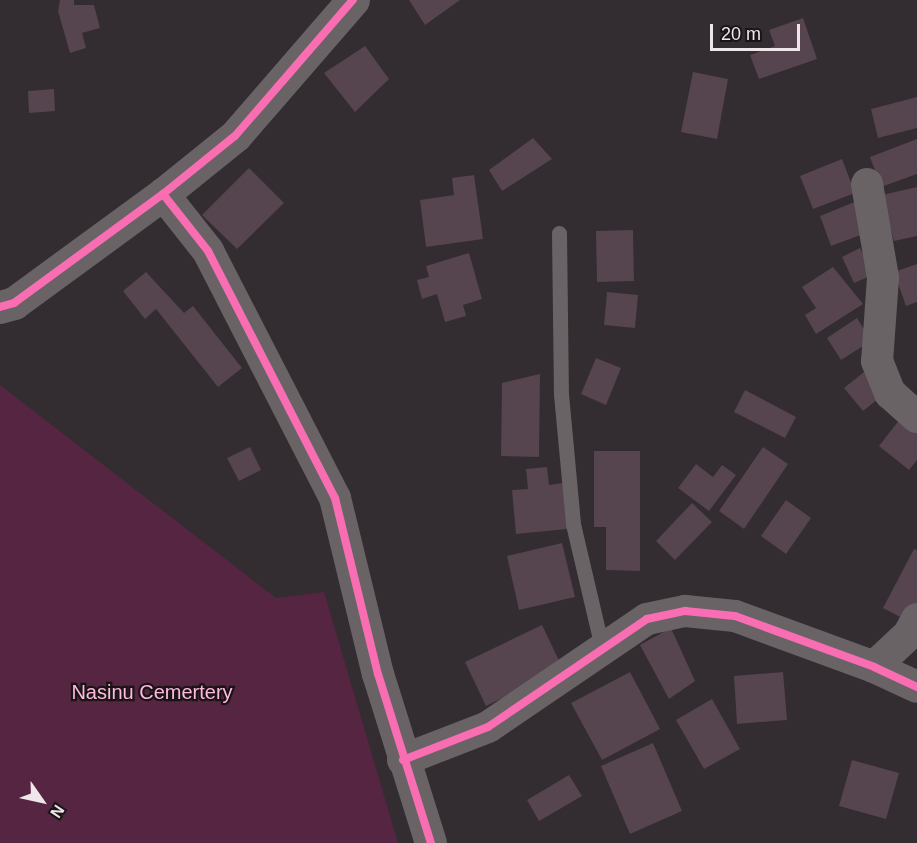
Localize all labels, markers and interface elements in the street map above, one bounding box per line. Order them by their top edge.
scale bar [713,12,803,50]
text: 20 m [721,24,761,44]
park label: Nasinu Cemertery [71,680,233,704]
north arrow [12,771,72,831]
text: N [47,802,68,821]

